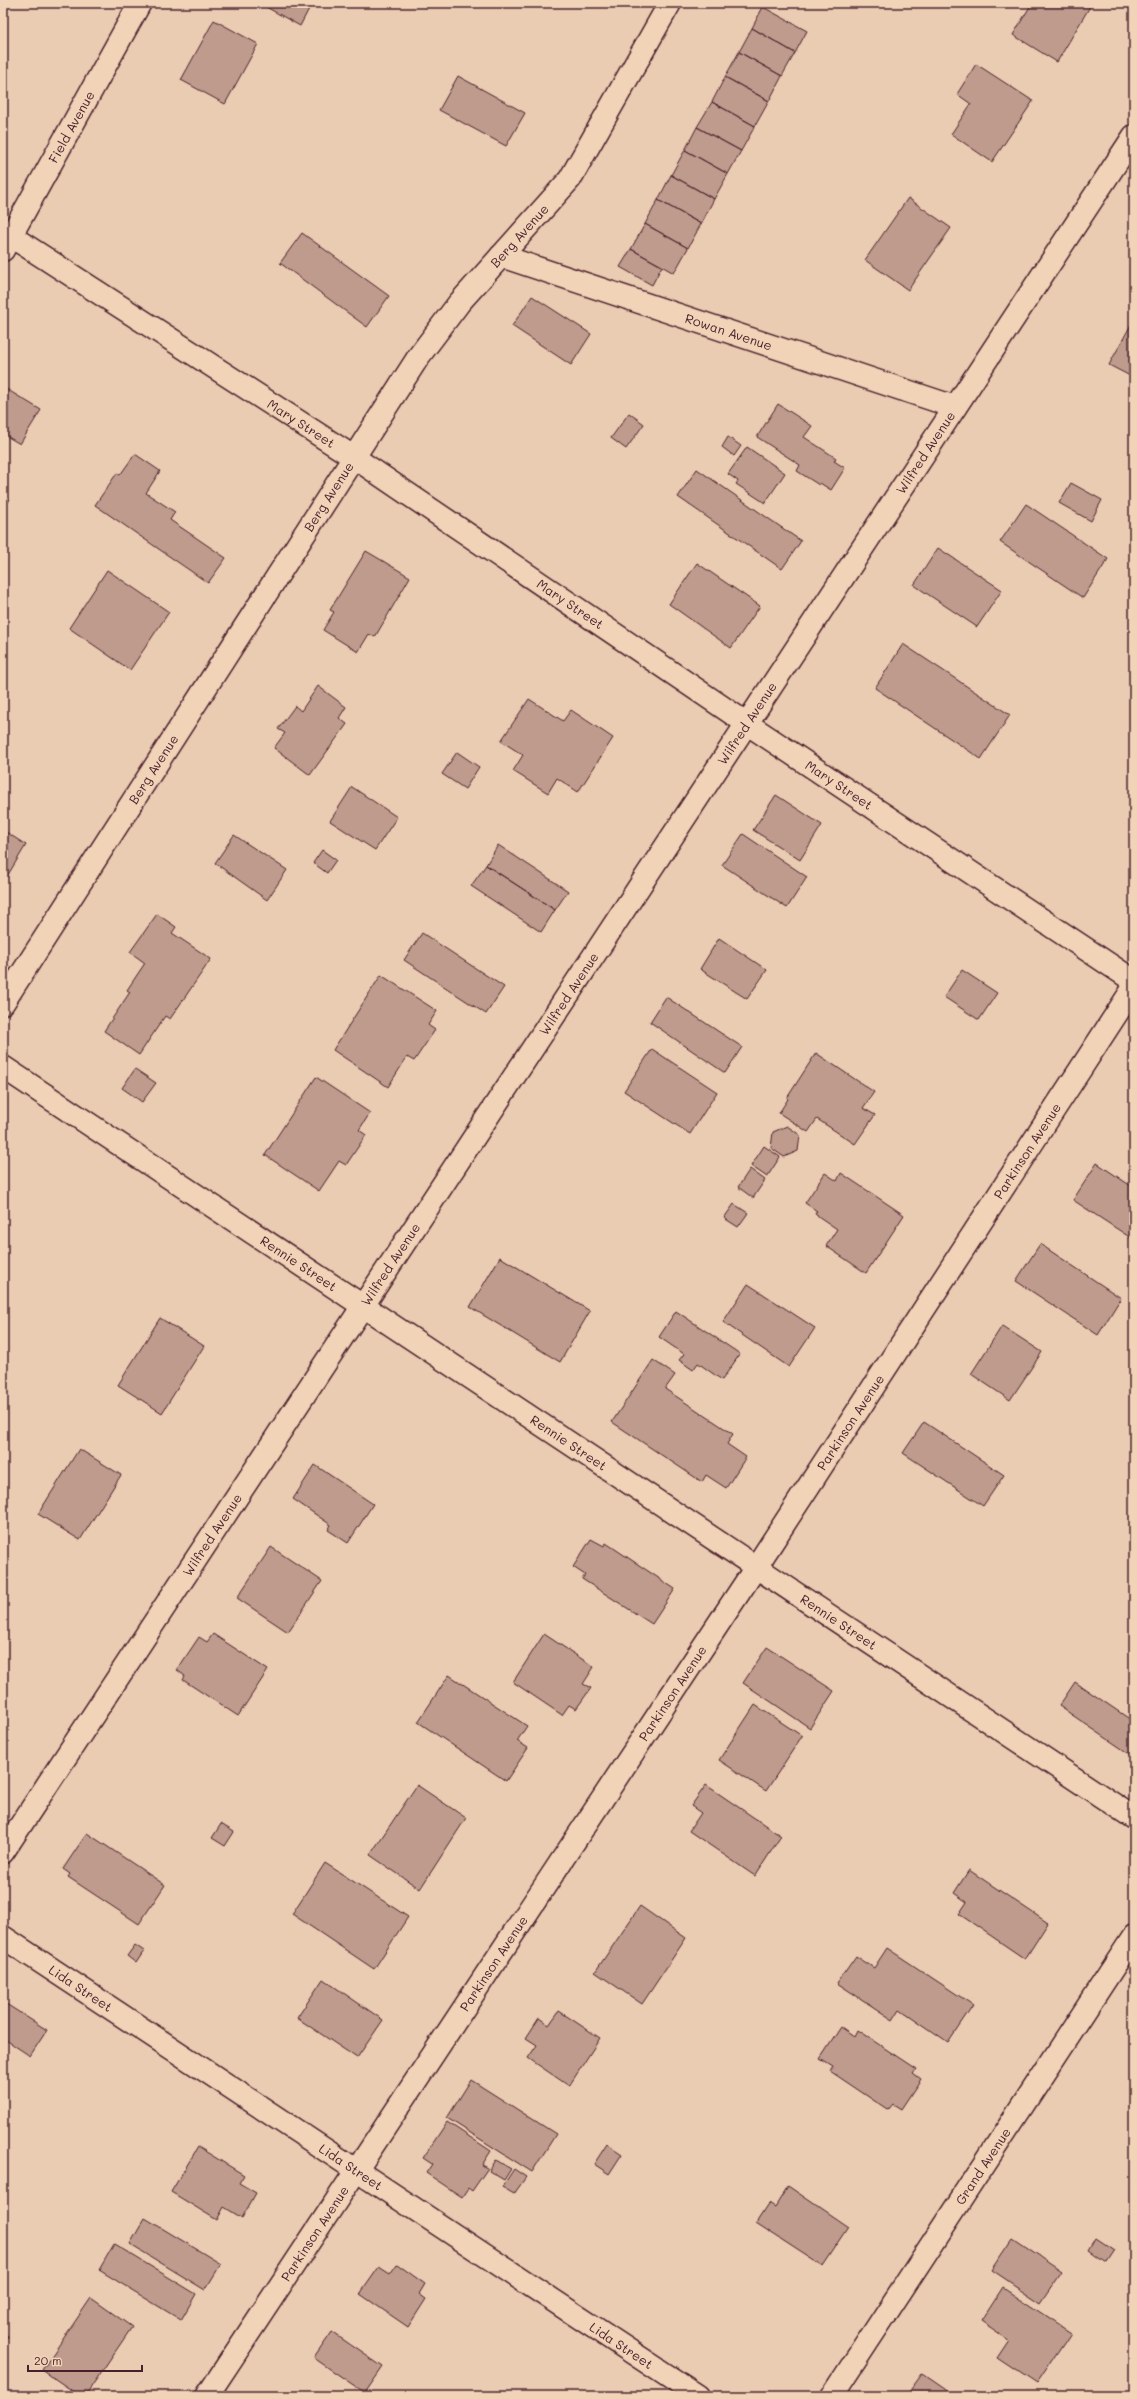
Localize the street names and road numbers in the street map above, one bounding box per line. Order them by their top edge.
street label: Field Avenue [44,87,98,166]
street label: Berg Avenue [486,200,552,271]
street label: Rowan Avenue [683,309,775,354]
street label: Mary Street [264,395,339,451]
street label: Wilfred Avenue [891,408,958,497]
street label: Berg Avenue [300,458,357,534]
street label: Mary Street [534,575,608,632]
street label: Wilfred Avenue [713,678,780,768]
street label: Berg Avenue [124,731,182,807]
street label: Mary Street [802,756,877,813]
street label: Wilfred Avenue [535,949,602,1038]
street label: Parkinson Avenue [989,1099,1064,1202]
street label: Wilfred Avenue [357,1219,423,1309]
street label: Rennie Street [257,1231,341,1295]
street label: Parkinson Avenue [812,1371,887,1473]
street label: Rennie Street [527,1411,611,1474]
street label: Wilfred Avenue [178,1490,245,1579]
street label: Rennie Street [797,1590,881,1653]
street label: Parkinson Avenue [634,1642,710,1744]
street label: Parkinson Avenue [455,1912,531,2014]
street label: Lida Street [46,1961,116,2015]
street label: Grand Avenue [951,2124,1014,2208]
street label: Lida Street [316,2139,387,2194]
street label: Parkinson Avenue [276,2182,352,2284]
street label: Lida Street [587,2318,657,2372]

